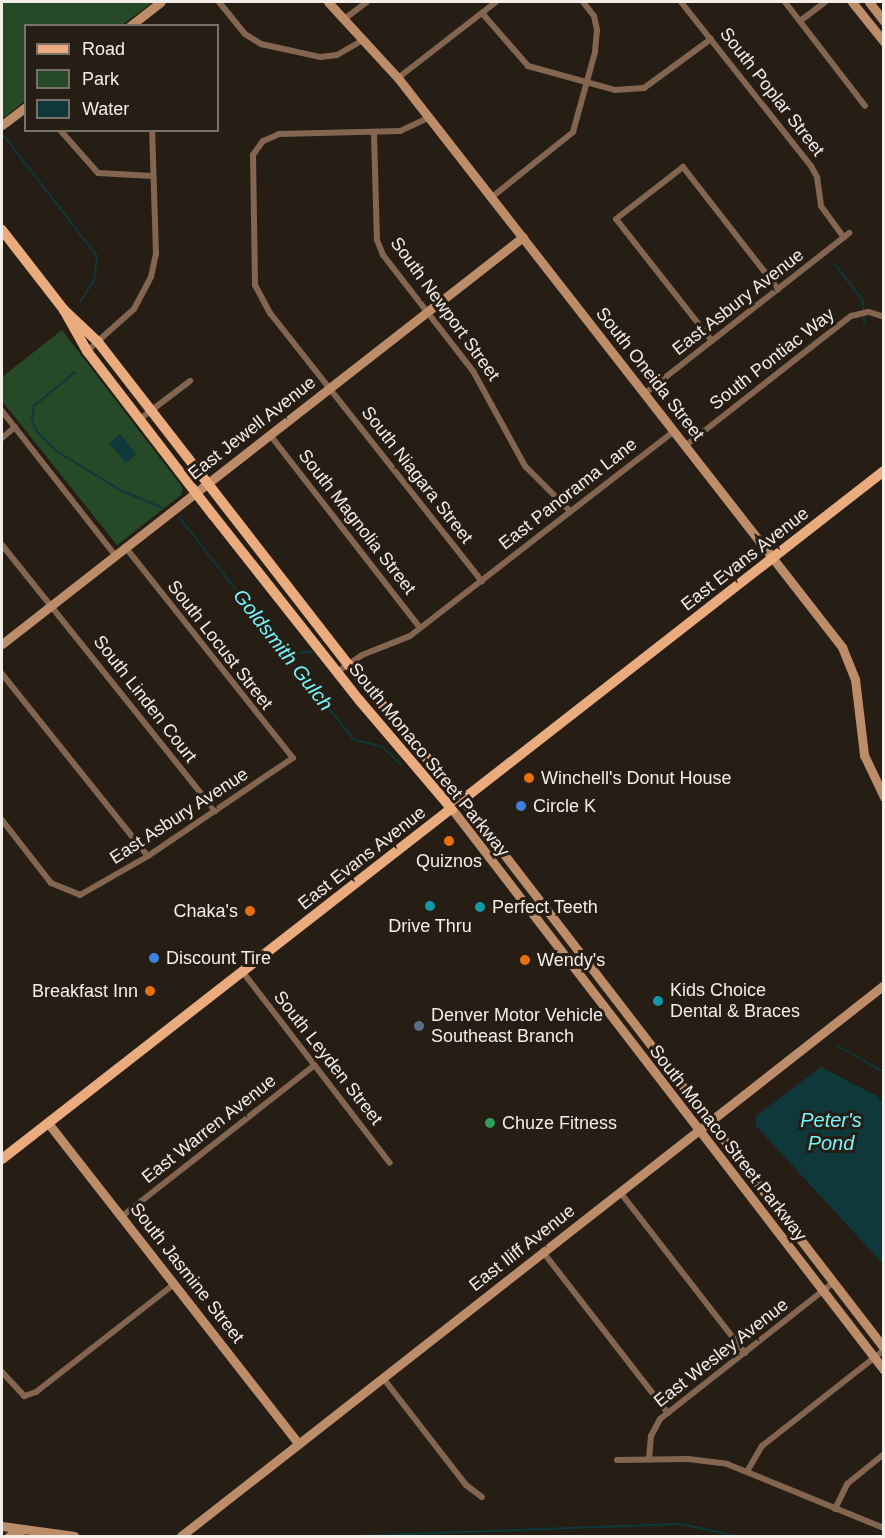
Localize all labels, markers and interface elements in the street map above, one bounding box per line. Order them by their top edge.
street label: South Poplar Street [715,23,829,161]
legend [24,24,219,132]
text: Road [82,39,125,59]
text: Park [82,69,119,89]
text: Water [82,99,129,119]
street label: South Newport Street [386,233,504,385]
street label: East Asbury Avenue [667,243,809,361]
street label: South Oneida Street [591,303,709,445]
street label: South Pontiac Way [705,304,839,414]
street label: East Jewell Avenue [184,371,320,485]
street label: South Niagara Street [357,402,477,548]
street label: East Panorama Lane [495,433,641,555]
street label: South Magnolia Street [294,445,420,599]
street label: East Evans Avenue [677,502,813,616]
street label: South Locust Street [163,576,277,714]
water label: Goldsmith Gulch [228,584,338,716]
street label: South Linden Court [89,631,201,767]
street label: South Monaco Street Parkway [344,659,514,861]
street label: East Asbury Avenue [105,763,253,869]
place label: Winchell's Donut House [541,767,732,789]
marker: Winchell's Donut House [522,771,536,785]
place label: Circle K [533,795,596,817]
marker: Circle K [514,799,528,813]
street label: East Evans Avenue [294,801,430,915]
marker: Quiznos [442,834,456,848]
place label: Quiznos [416,850,482,872]
place label: Perfect Teeth [492,896,598,918]
marker: Drive Thru [423,899,437,913]
place label: Chaka's [174,900,238,922]
marker: Perfect Teeth [473,900,487,914]
marker: Chaka's [243,904,257,918]
place label: Drive Thru [388,915,472,937]
place label: Discount Tire [166,947,271,969]
place label: Wendy's [537,949,605,971]
marker: Discount Tire [147,951,161,965]
marker: Wendy's [518,953,532,967]
place label: Breakfast Inn [32,980,138,1002]
place label: Kids Choice Dental & Braces [670,980,800,1022]
marker: Breakfast Inn [143,984,157,998]
street label: South Leyden Street [269,987,387,1129]
marker: Kids Choice Dental & Braces [651,994,665,1008]
place label: Denver Motor Vehicle Southeast Branch [431,1005,603,1048]
marker: Denver Motor Vehicle Southeast Branch [412,1019,426,1033]
street label: South Monaco Street Parkway [645,1041,811,1245]
street label: East Warren Avenue [137,1070,281,1188]
water label: Peter's Pond [800,1109,862,1156]
place label: Chuze Fitness [502,1112,617,1134]
marker: Chuze Fitness [483,1116,497,1130]
street label: South Jasmine Street [126,1199,248,1347]
street label: East Iliff Avenue [464,1200,580,1296]
street label: East Wesley Avenue [649,1294,793,1412]

